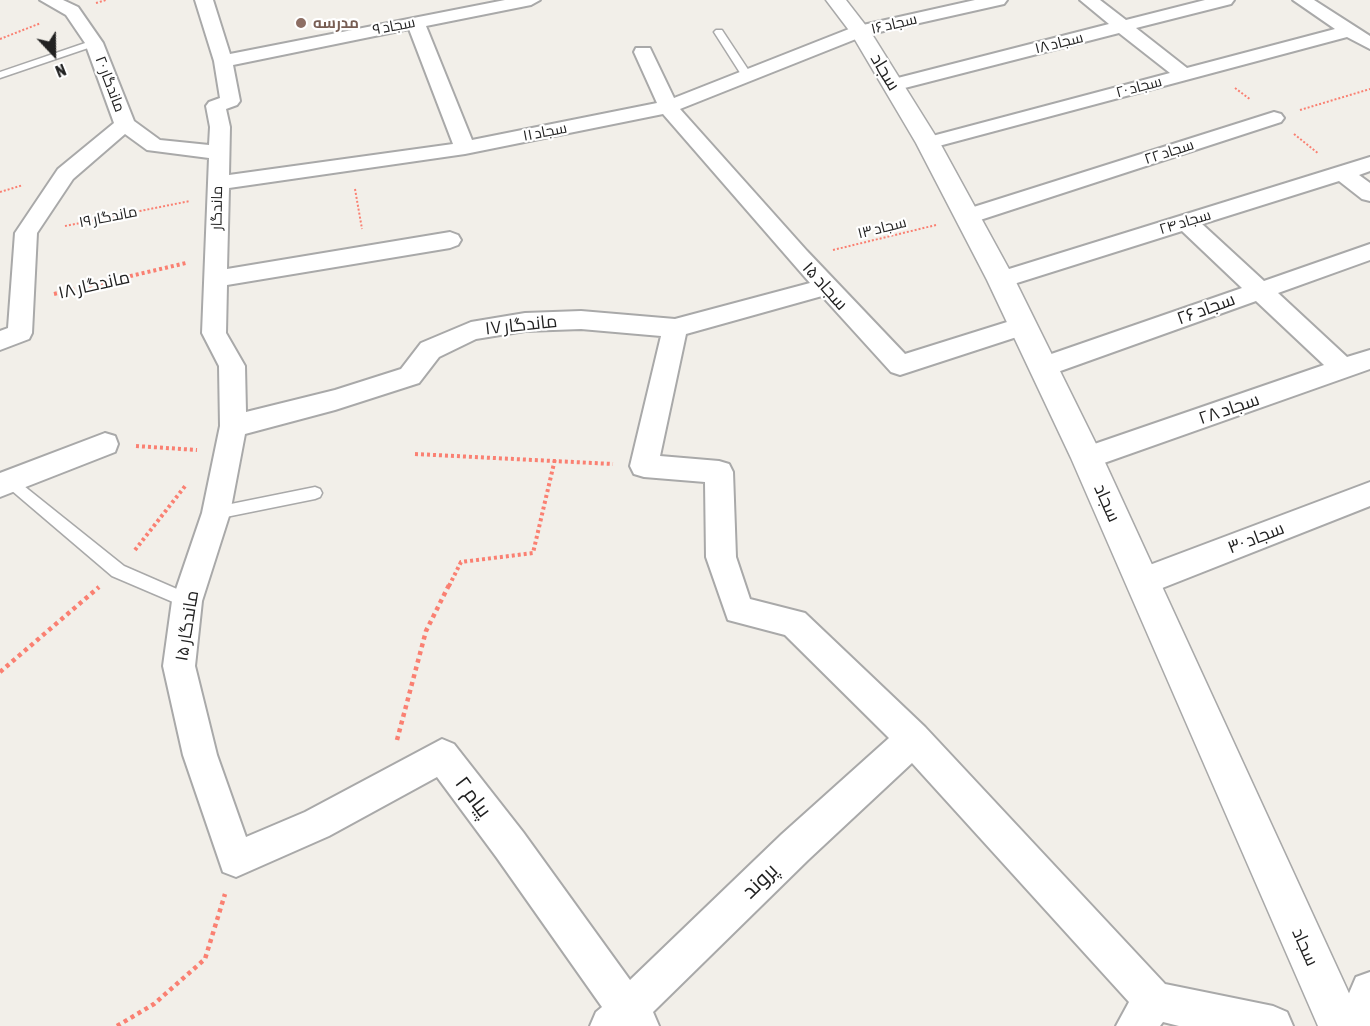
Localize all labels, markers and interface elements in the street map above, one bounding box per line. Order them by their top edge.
street label: سجاد ۱۶ [869,10,919,38]
street label: سجاد ۹ [371,13,417,39]
place label: مدرسه [313,14,359,32]
marker: مدرسه [294,16,308,30]
north arrow [24,24,84,84]
street label: سجاد ۱۸ [1033,28,1085,58]
street label: سجاد [866,49,904,95]
street label: ماندگار ۲۰ [91,54,129,114]
text: N [53,61,69,81]
street label: سجاد ۲۰ [1114,72,1164,102]
street label: سجاد ۱۱ [521,119,569,145]
street label: سجاد ۲۲ [1142,136,1196,168]
street label: ماندگار [208,186,226,230]
street label: ماندگار ۱۹ [77,203,139,231]
street label: سجاد ۲۴ [1157,206,1213,238]
street label: سجاد ۱۳ [856,213,908,243]
street label: سجاد ۱۵ [798,257,852,315]
street label: ماندگار ۱۸ [56,266,132,304]
street label: سجاد ۲۶ [1174,289,1238,329]
street label: ماندگار ۱۷ [484,310,558,340]
street label: سجاد ۲۸ [1196,389,1262,429]
street label: سجاد [1089,480,1125,526]
street label: سجاد ۳۰ [1225,517,1287,559]
street label: ماندگار ۱۵ [171,589,203,663]
street label: پیام ۲ [449,771,497,823]
street label: پروند [737,858,783,904]
street label: سجاد [1287,924,1323,970]

